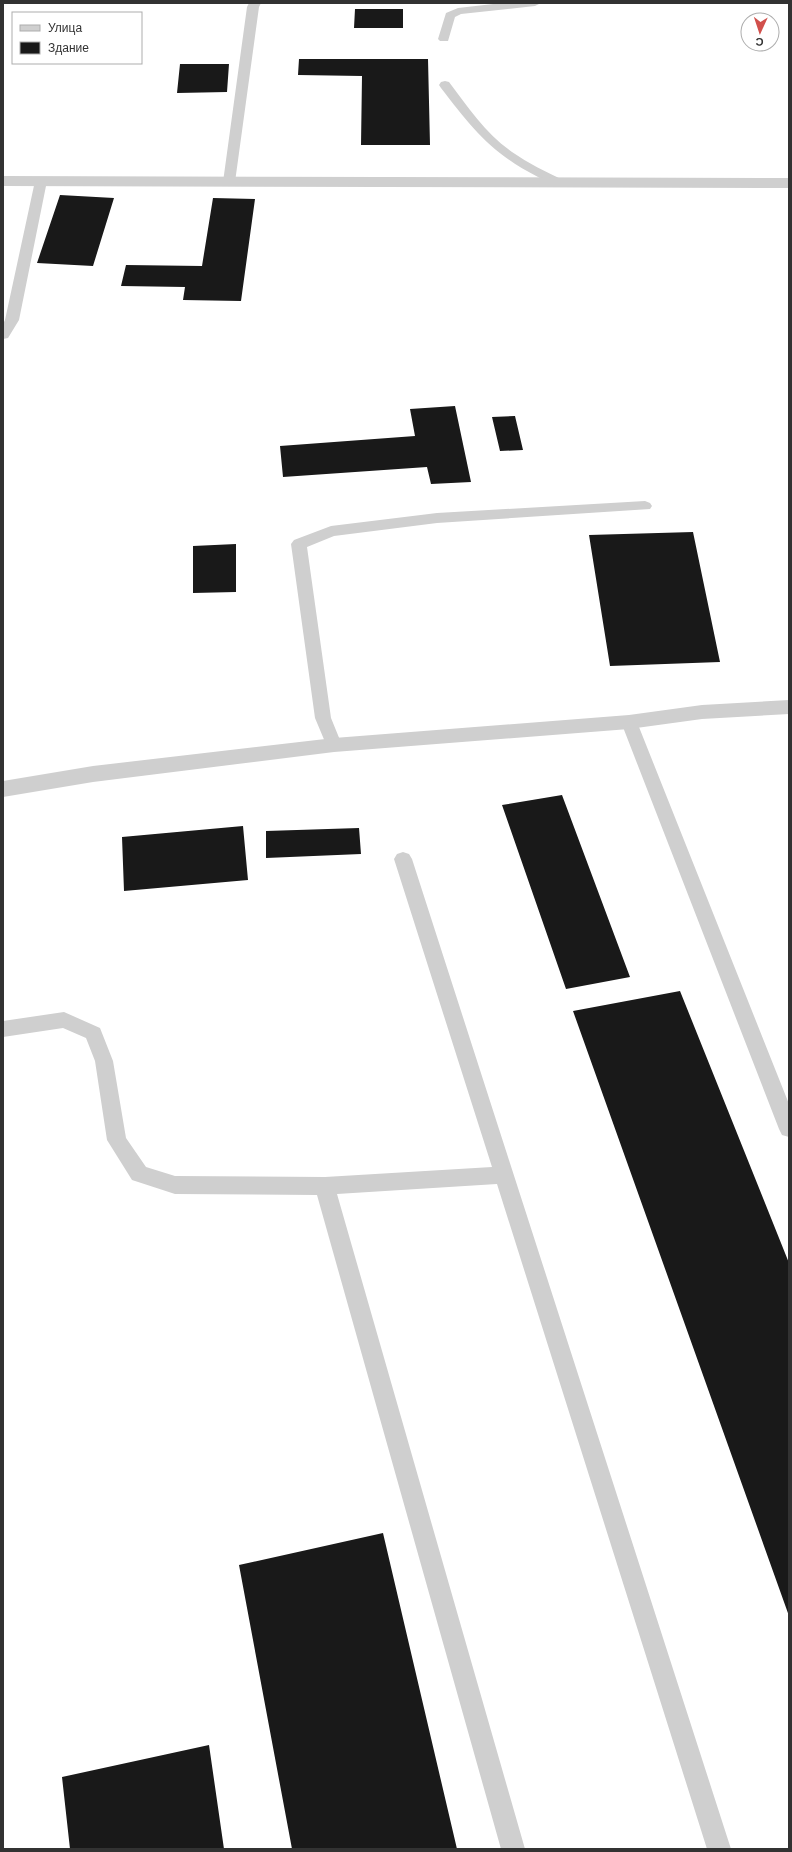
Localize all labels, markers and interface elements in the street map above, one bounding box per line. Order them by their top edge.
legend [12,12,142,64]
north arrow [740,12,780,52]
text: Улица [48,21,82,35]
text: С [755,35,764,48]
text: Здание [48,41,89,55]

